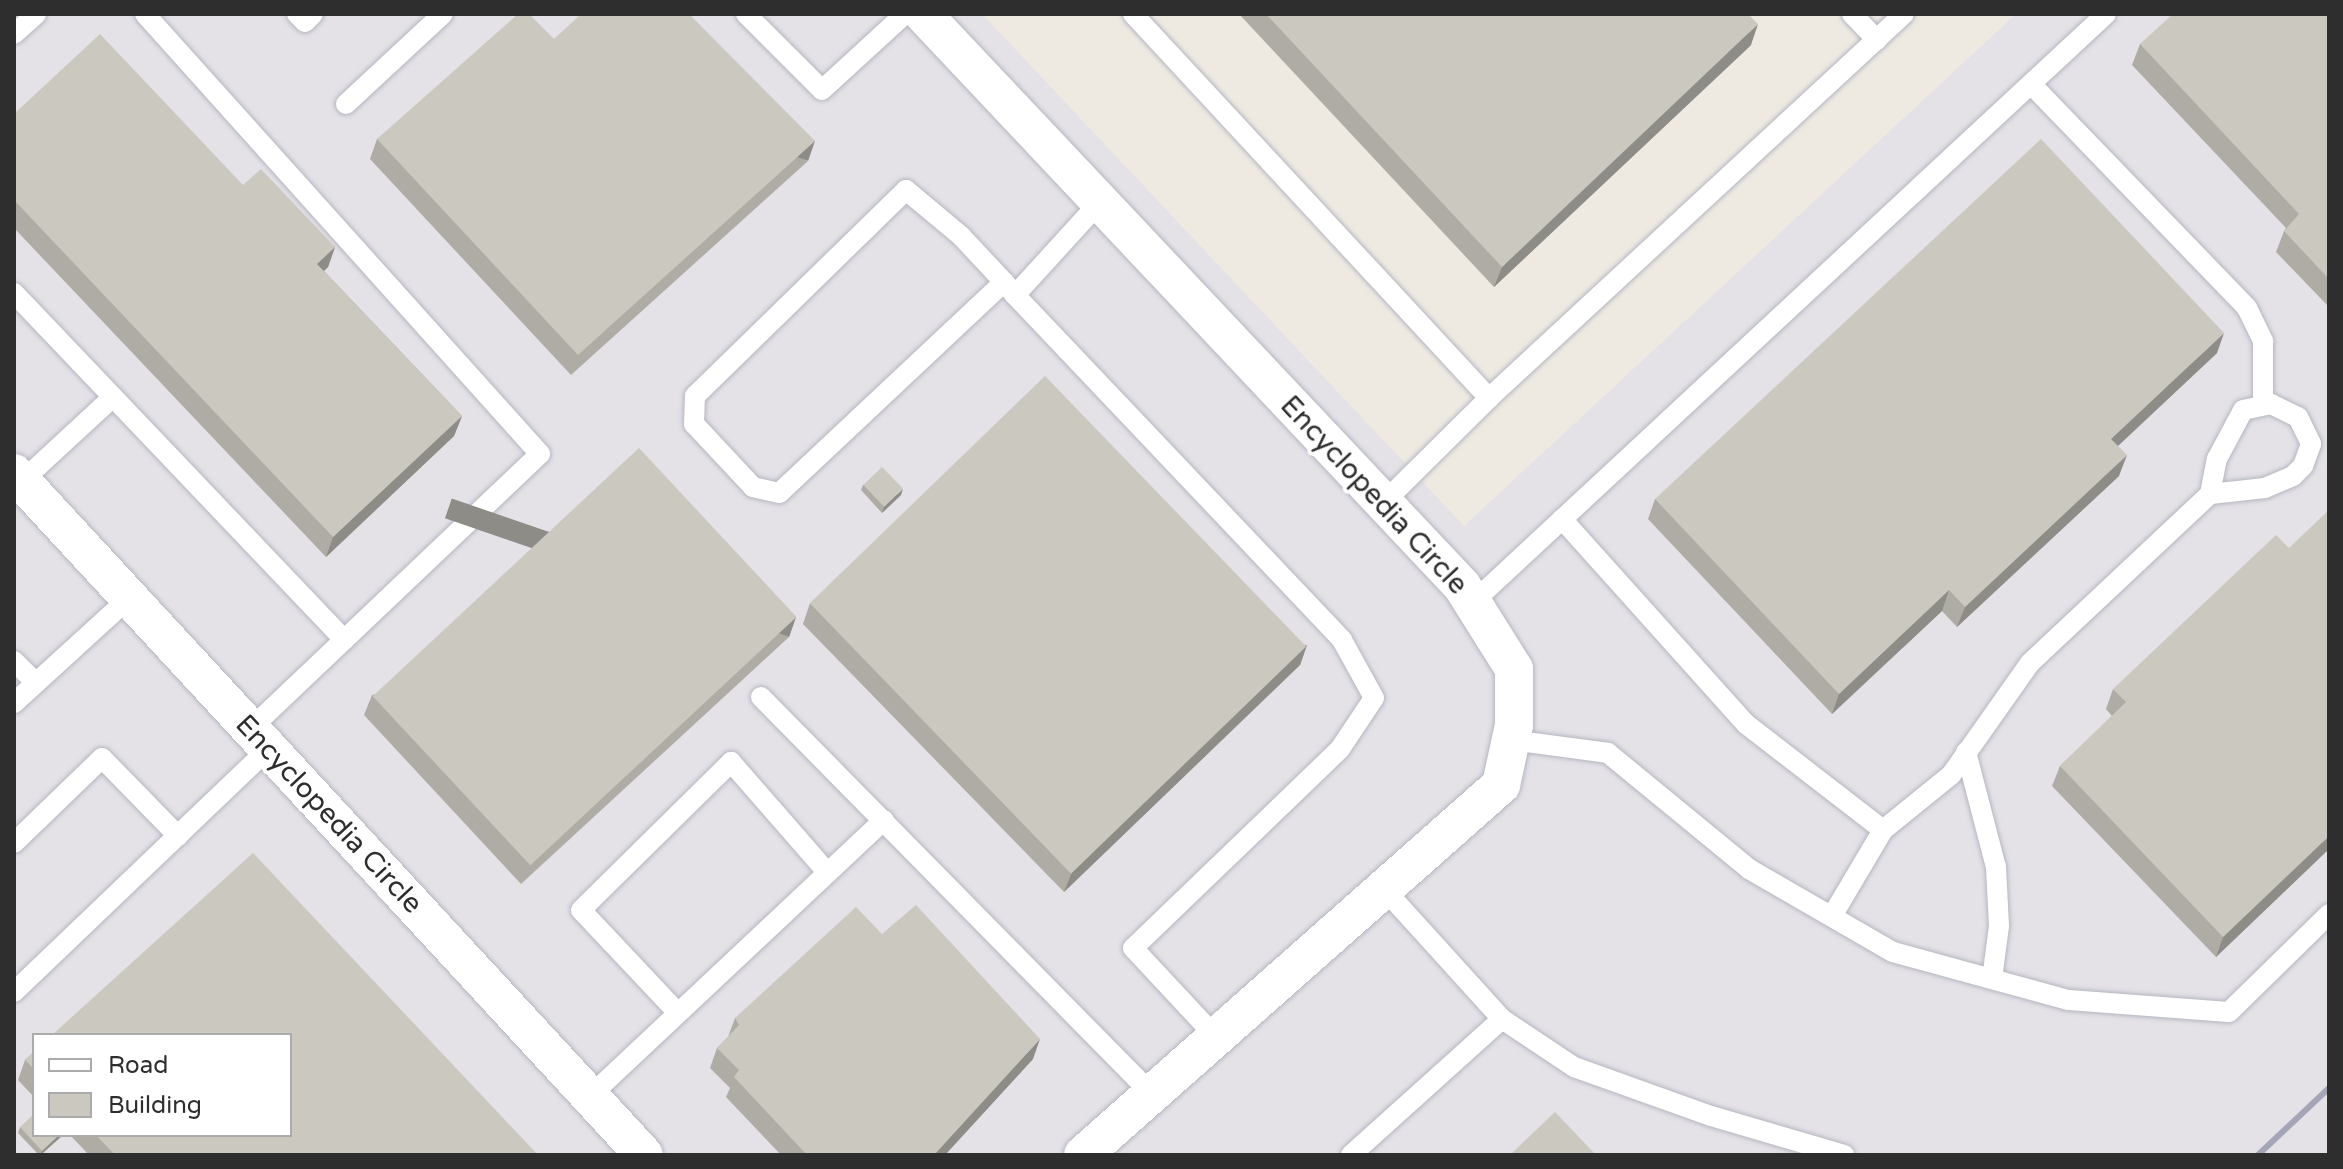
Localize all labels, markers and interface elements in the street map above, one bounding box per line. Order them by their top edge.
street label: Encyclopedia Circle [1273,389,1475,601]
street label: Encyclopedia Circle [228,708,430,920]
legend [32,1033,292,1137]
text: Road [108,1051,168,1080]
text: Building [108,1091,202,1120]

